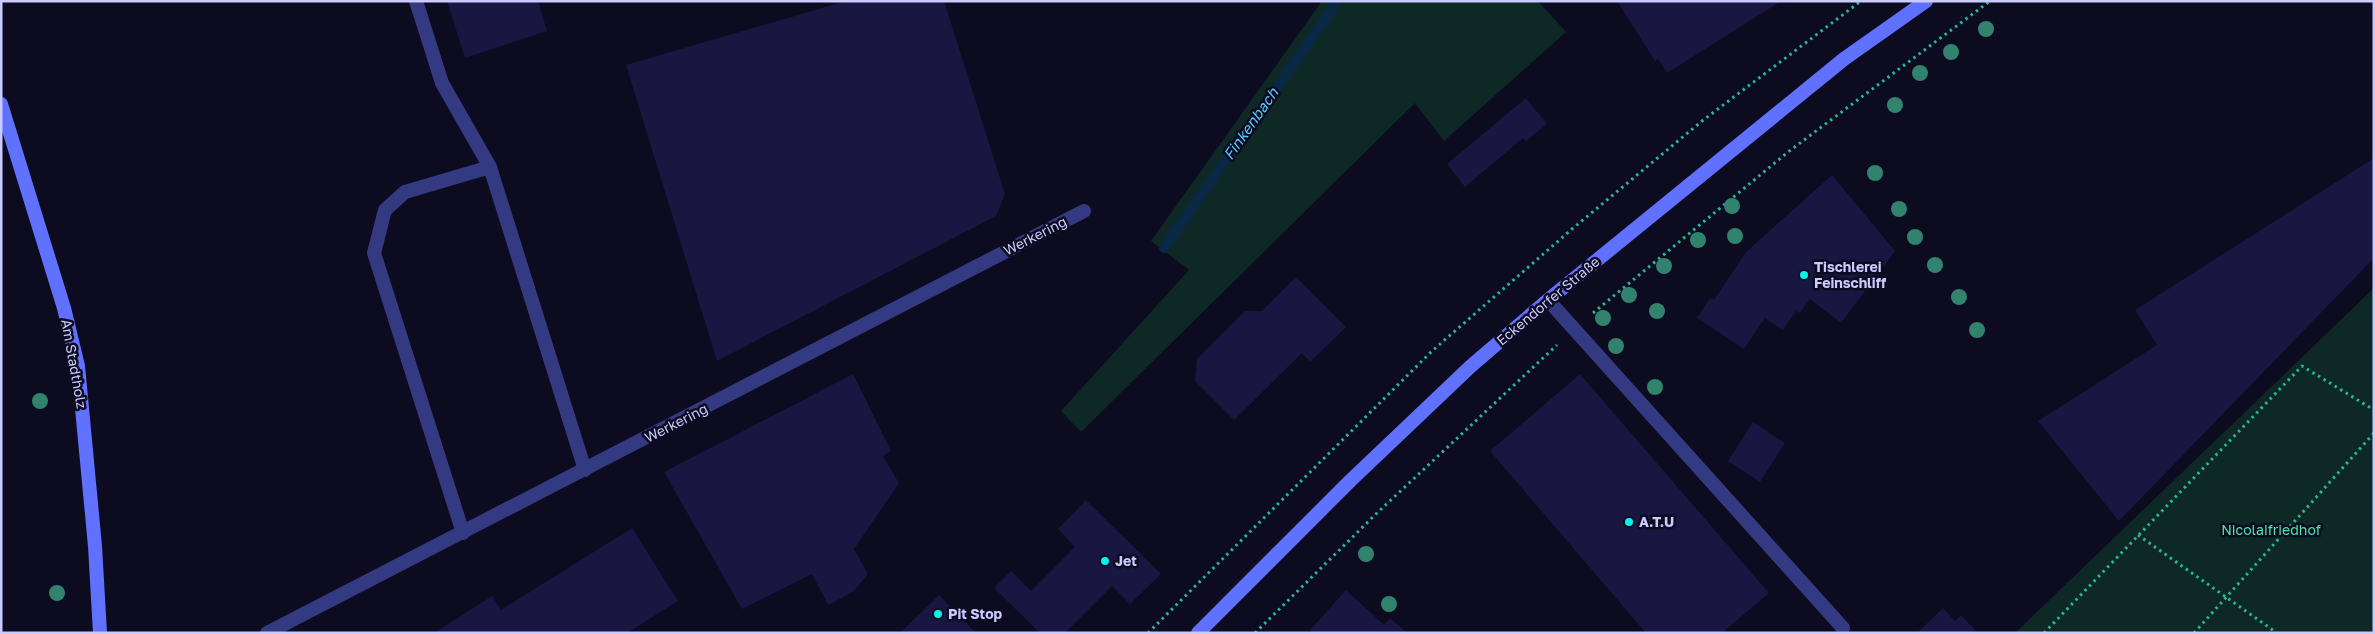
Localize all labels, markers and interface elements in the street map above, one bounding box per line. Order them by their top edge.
water label: Finkenbach [1219,83,1282,163]
street label: Werkering [1000,212,1069,259]
street label: Eckendorfer Straße [1493,253,1603,349]
place label: Tischlerei Feinschliff [1814,258,1887,291]
marker: Tischlerei Feinschliff [1798,269,1810,281]
street label: Am Stadtholz [58,318,91,410]
street label: Werkering [641,399,710,446]
place label: A.T.U [1639,513,1674,530]
marker: A.T.U [1623,516,1635,528]
park label: Nicolaifriedhof [2221,521,2321,538]
place label: Jet [1115,552,1137,569]
marker: Jet [1099,555,1111,567]
place label: Pit Stop [948,605,1003,622]
marker: Pit Stop [932,608,944,620]

